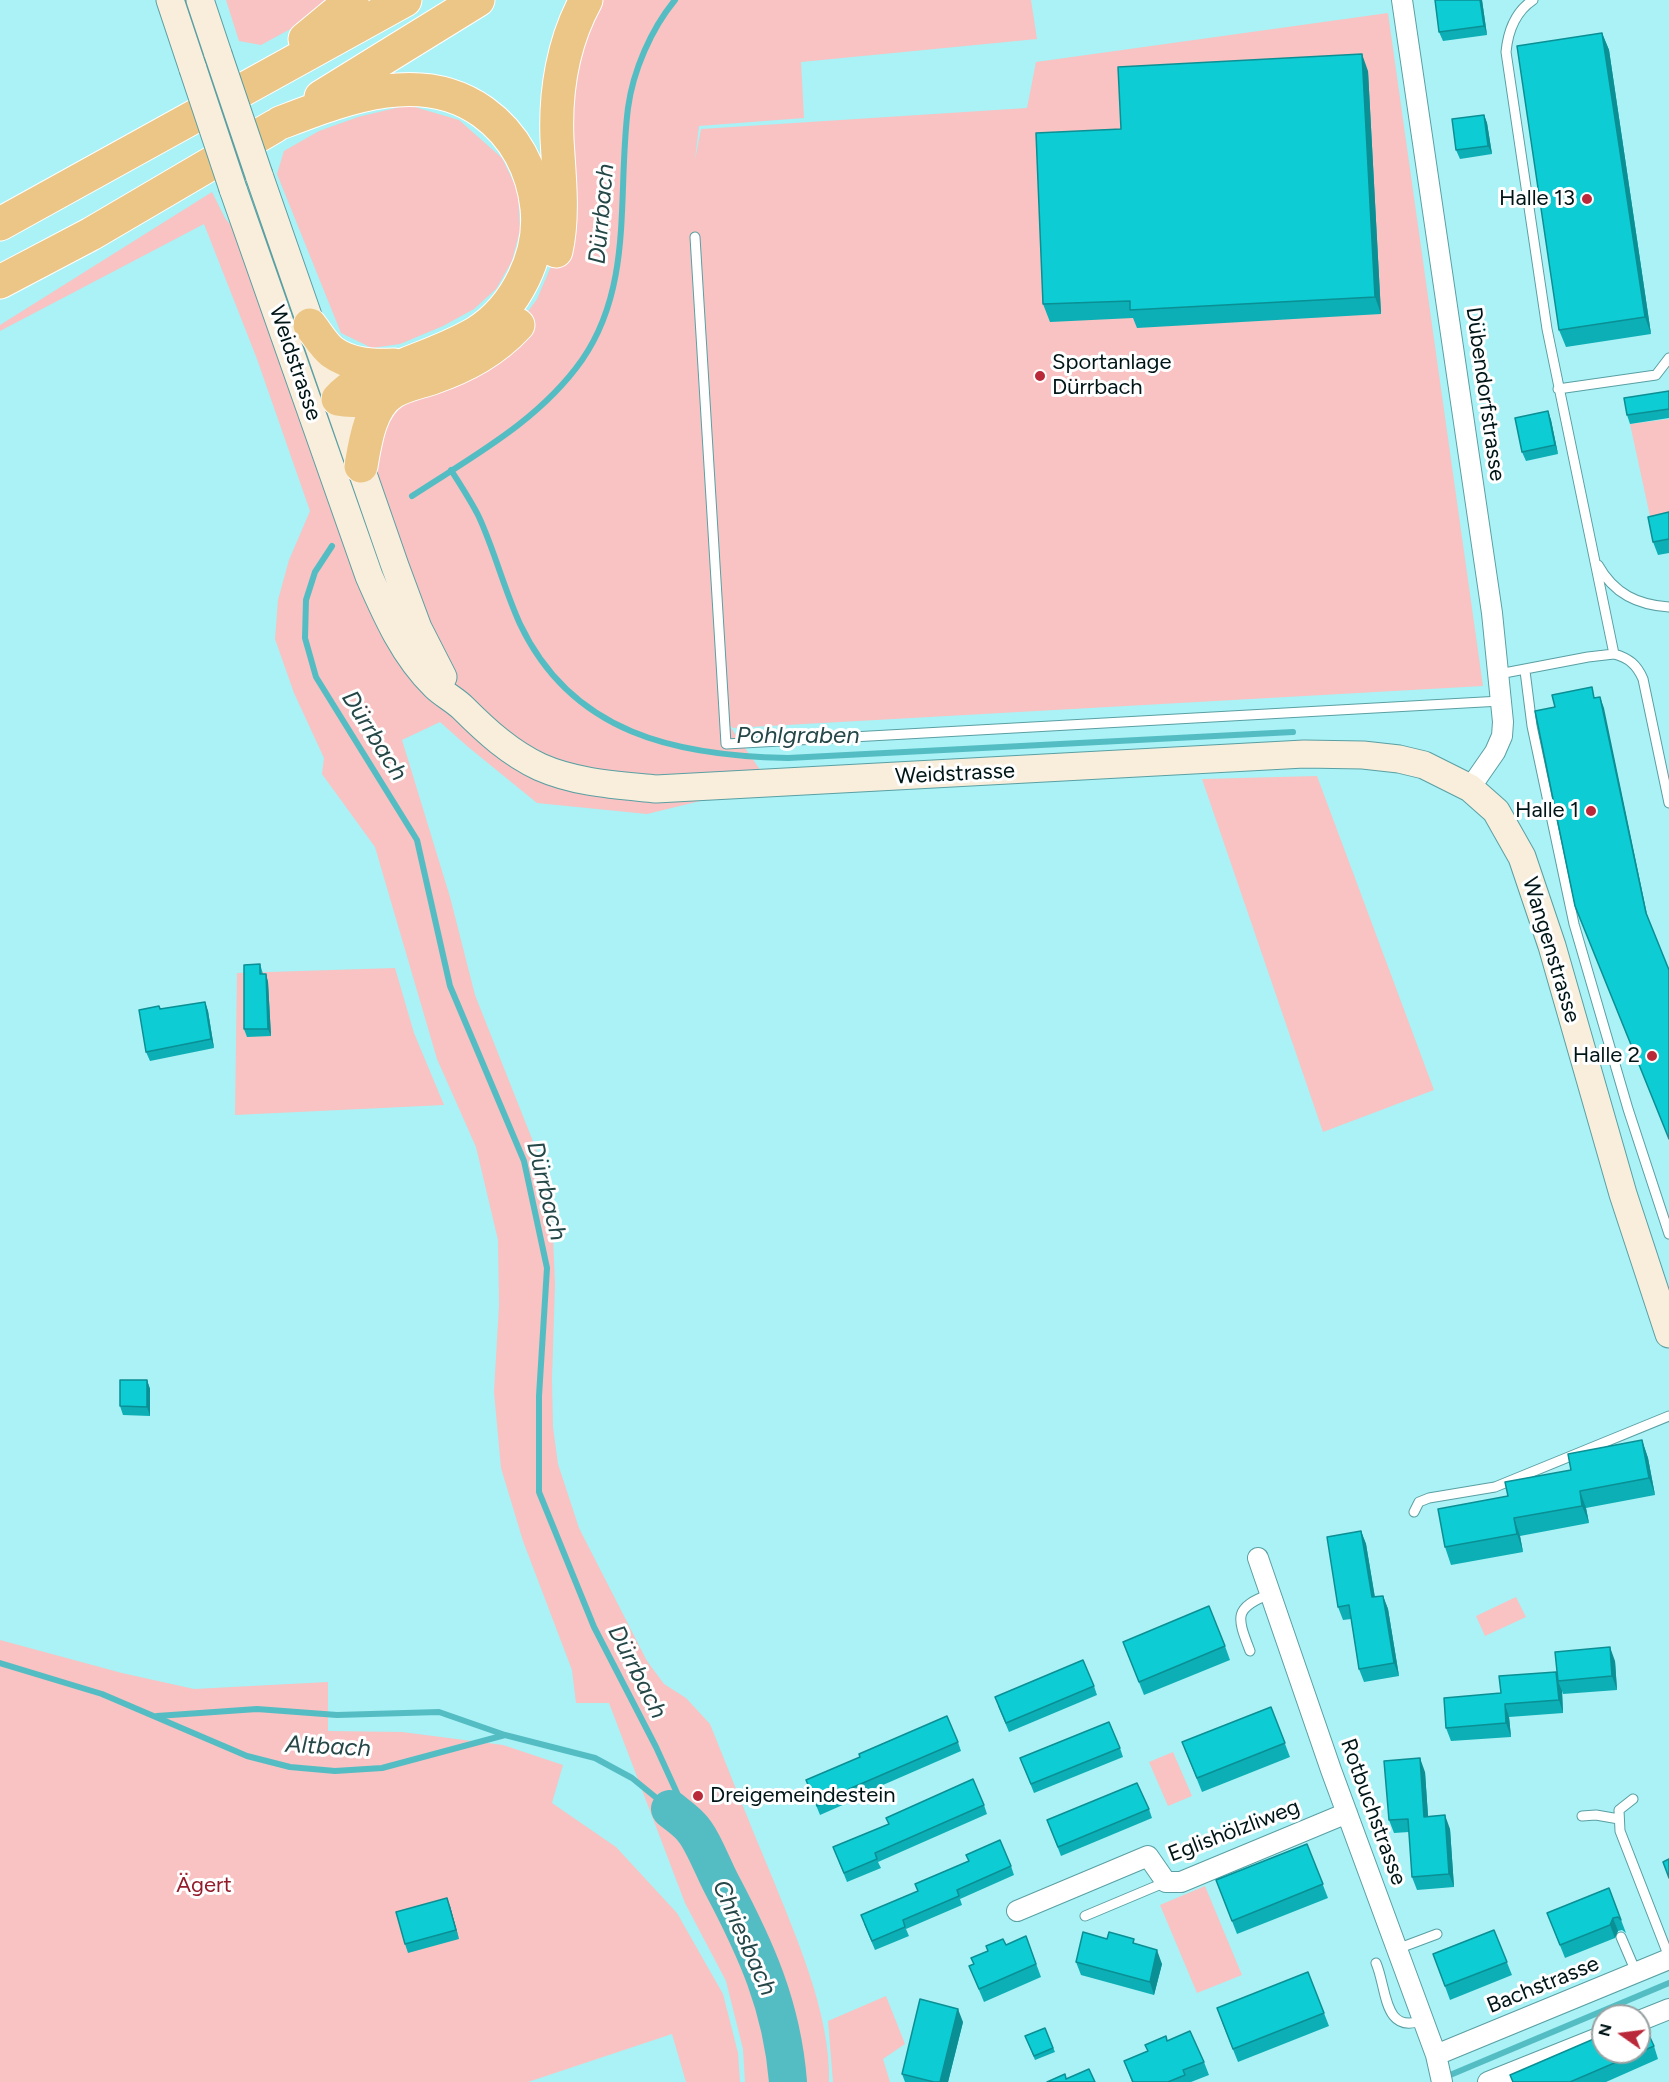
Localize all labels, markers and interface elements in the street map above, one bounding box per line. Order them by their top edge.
water label: Dürrbach [583,163,621,265]
place label: Halle 13 [1499,186,1575,212]
marker: Halle 13 [1580,192,1594,206]
street label: Weidstrasse [263,302,327,424]
street label: Dübendorfstrasse [1460,305,1510,483]
place label: Sportanlage Dürrbach [1052,350,1171,402]
marker: Sportanlage Dürrbach [1033,369,1047,383]
water label: Dürrbach [335,686,413,786]
water label: Pohlgraben [736,722,860,750]
street label: Weidstrasse [894,758,1016,790]
place label: Halle 1 [1515,798,1579,824]
marker: Halle 1 [1584,804,1598,818]
street label: Wangenstrasse [1516,874,1586,1026]
place label: Halle 2 [1573,1043,1640,1069]
marker: Halle 2 [1645,1049,1659,1063]
water label: Dürrbach [520,1139,572,1243]
water label: Dürrbach [601,1621,673,1723]
water label: Altbach [285,1730,371,1764]
street label: Rotbuchstrasse [1334,1735,1412,1889]
place label: Dreigemeindestein [710,1783,896,1809]
marker: Dreigemeindestein [691,1789,705,1803]
street label: Eglishölzliweg [1165,1794,1303,1868]
park label: Ägert [176,1873,232,1899]
water label: Chriesbach [706,1876,782,2000]
street label: Bachstrasse [1483,1951,1603,2019]
north arrow [1591,2004,1651,2064]
text: N [1594,2022,1616,2038]

